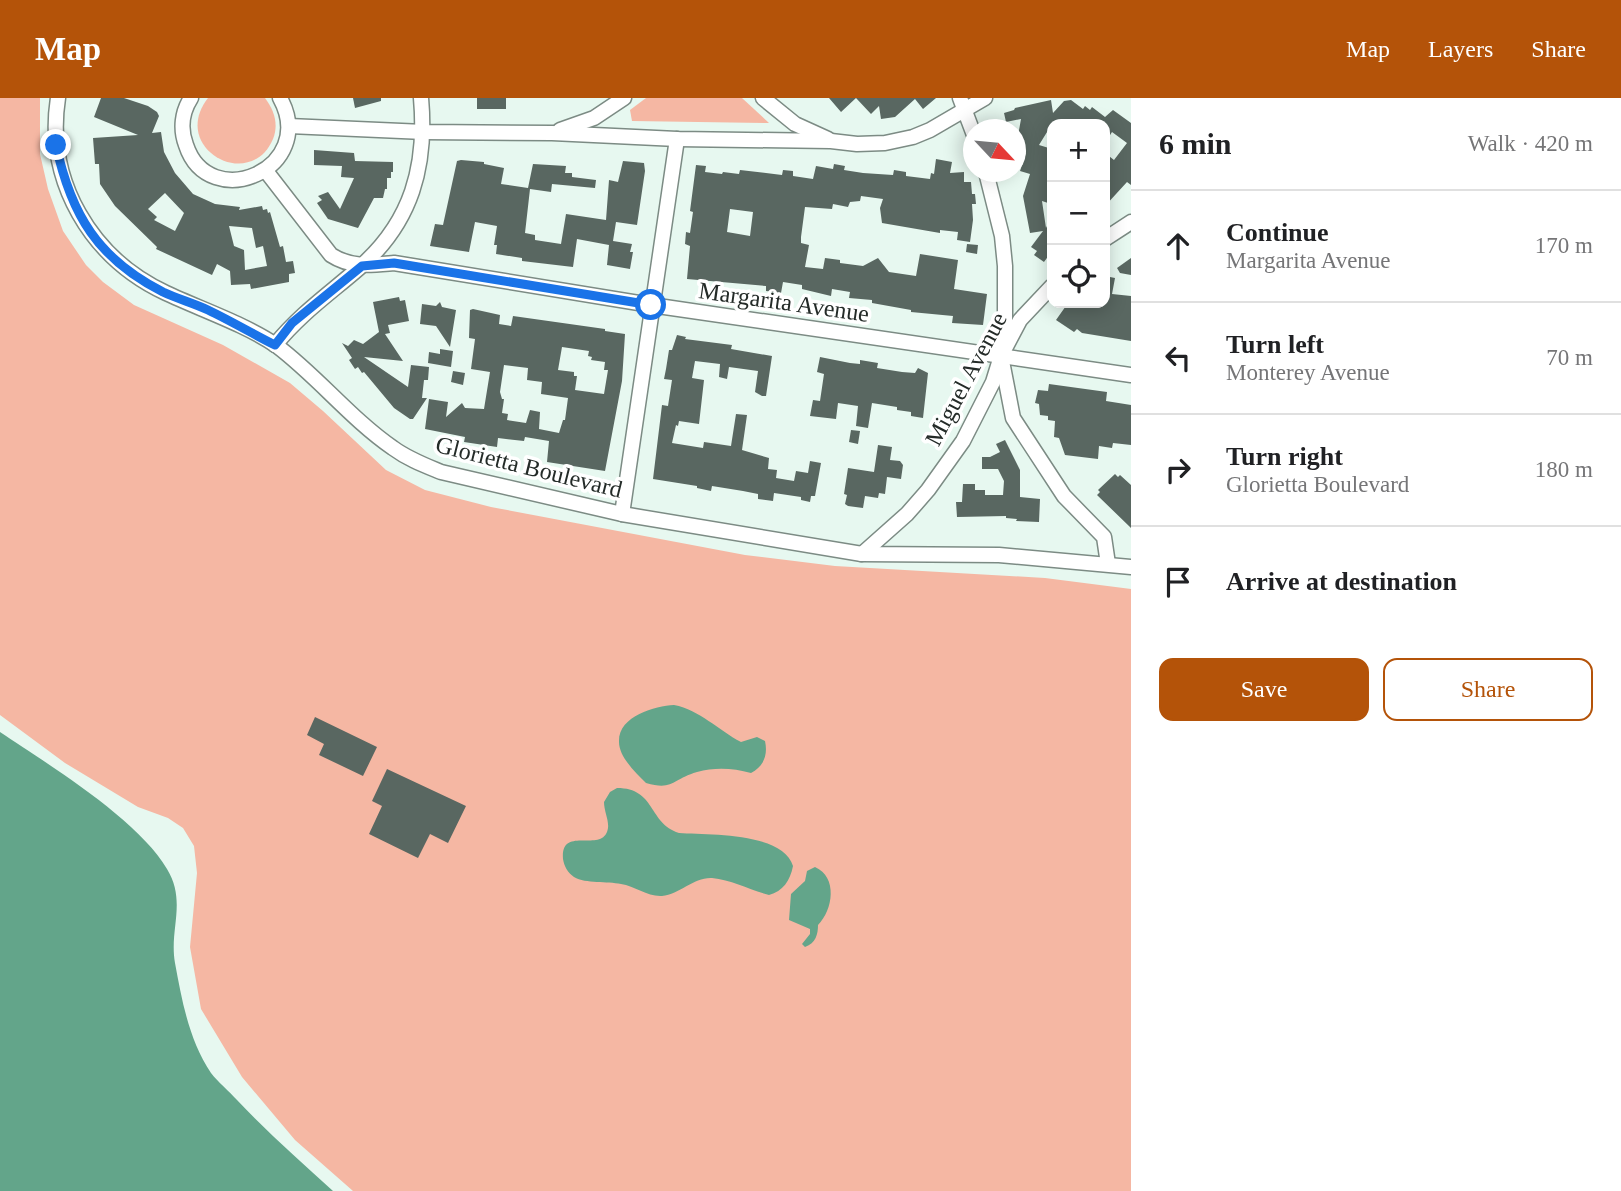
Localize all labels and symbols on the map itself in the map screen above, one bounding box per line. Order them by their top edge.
north arrow [963,119,1026,182]
route end [40,129,71,160]
street label: Margarita Avenue [697,277,871,327]
route start [635,289,666,320]
street label: Miguel Avenue [920,308,1012,450]
street label: Glorietta Boulevard [433,431,625,503]

